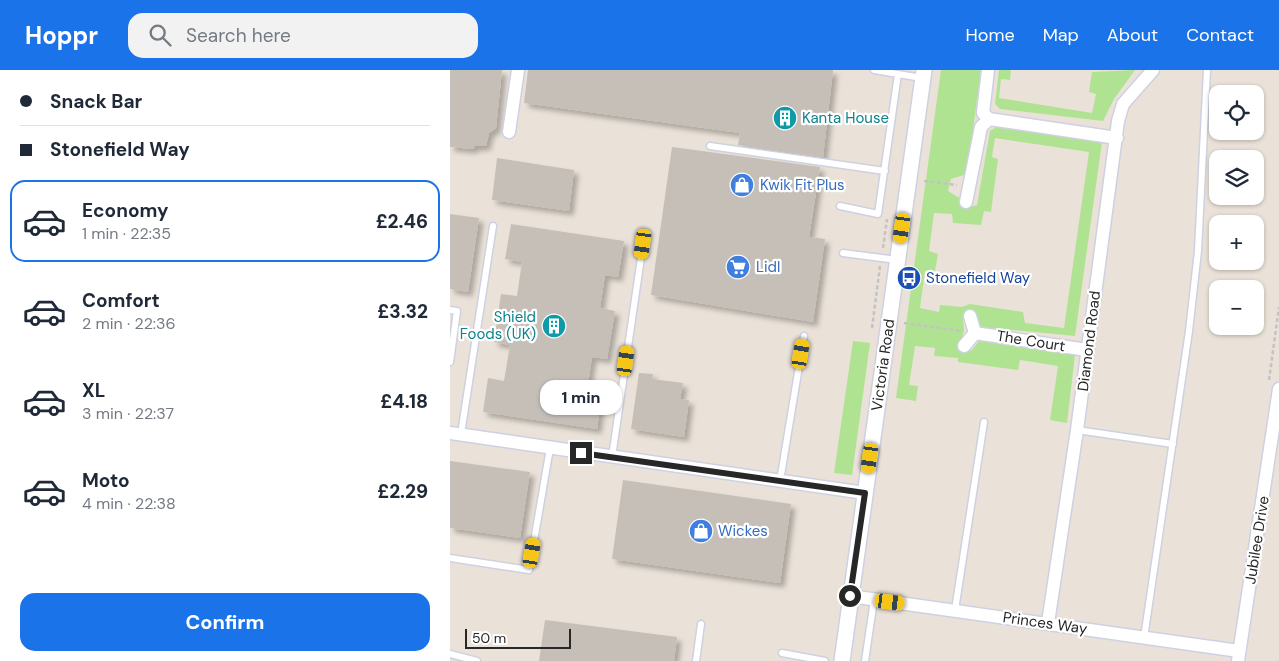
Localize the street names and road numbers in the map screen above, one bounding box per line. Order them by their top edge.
street label: Diamond Road [1073,290,1105,392]
street label: Victoria Road [867,318,899,412]
street label: The Court [995,326,1067,356]
street label: Jubilee Drive [1240,494,1274,586]
street label: Princes Way [1001,607,1089,639]

